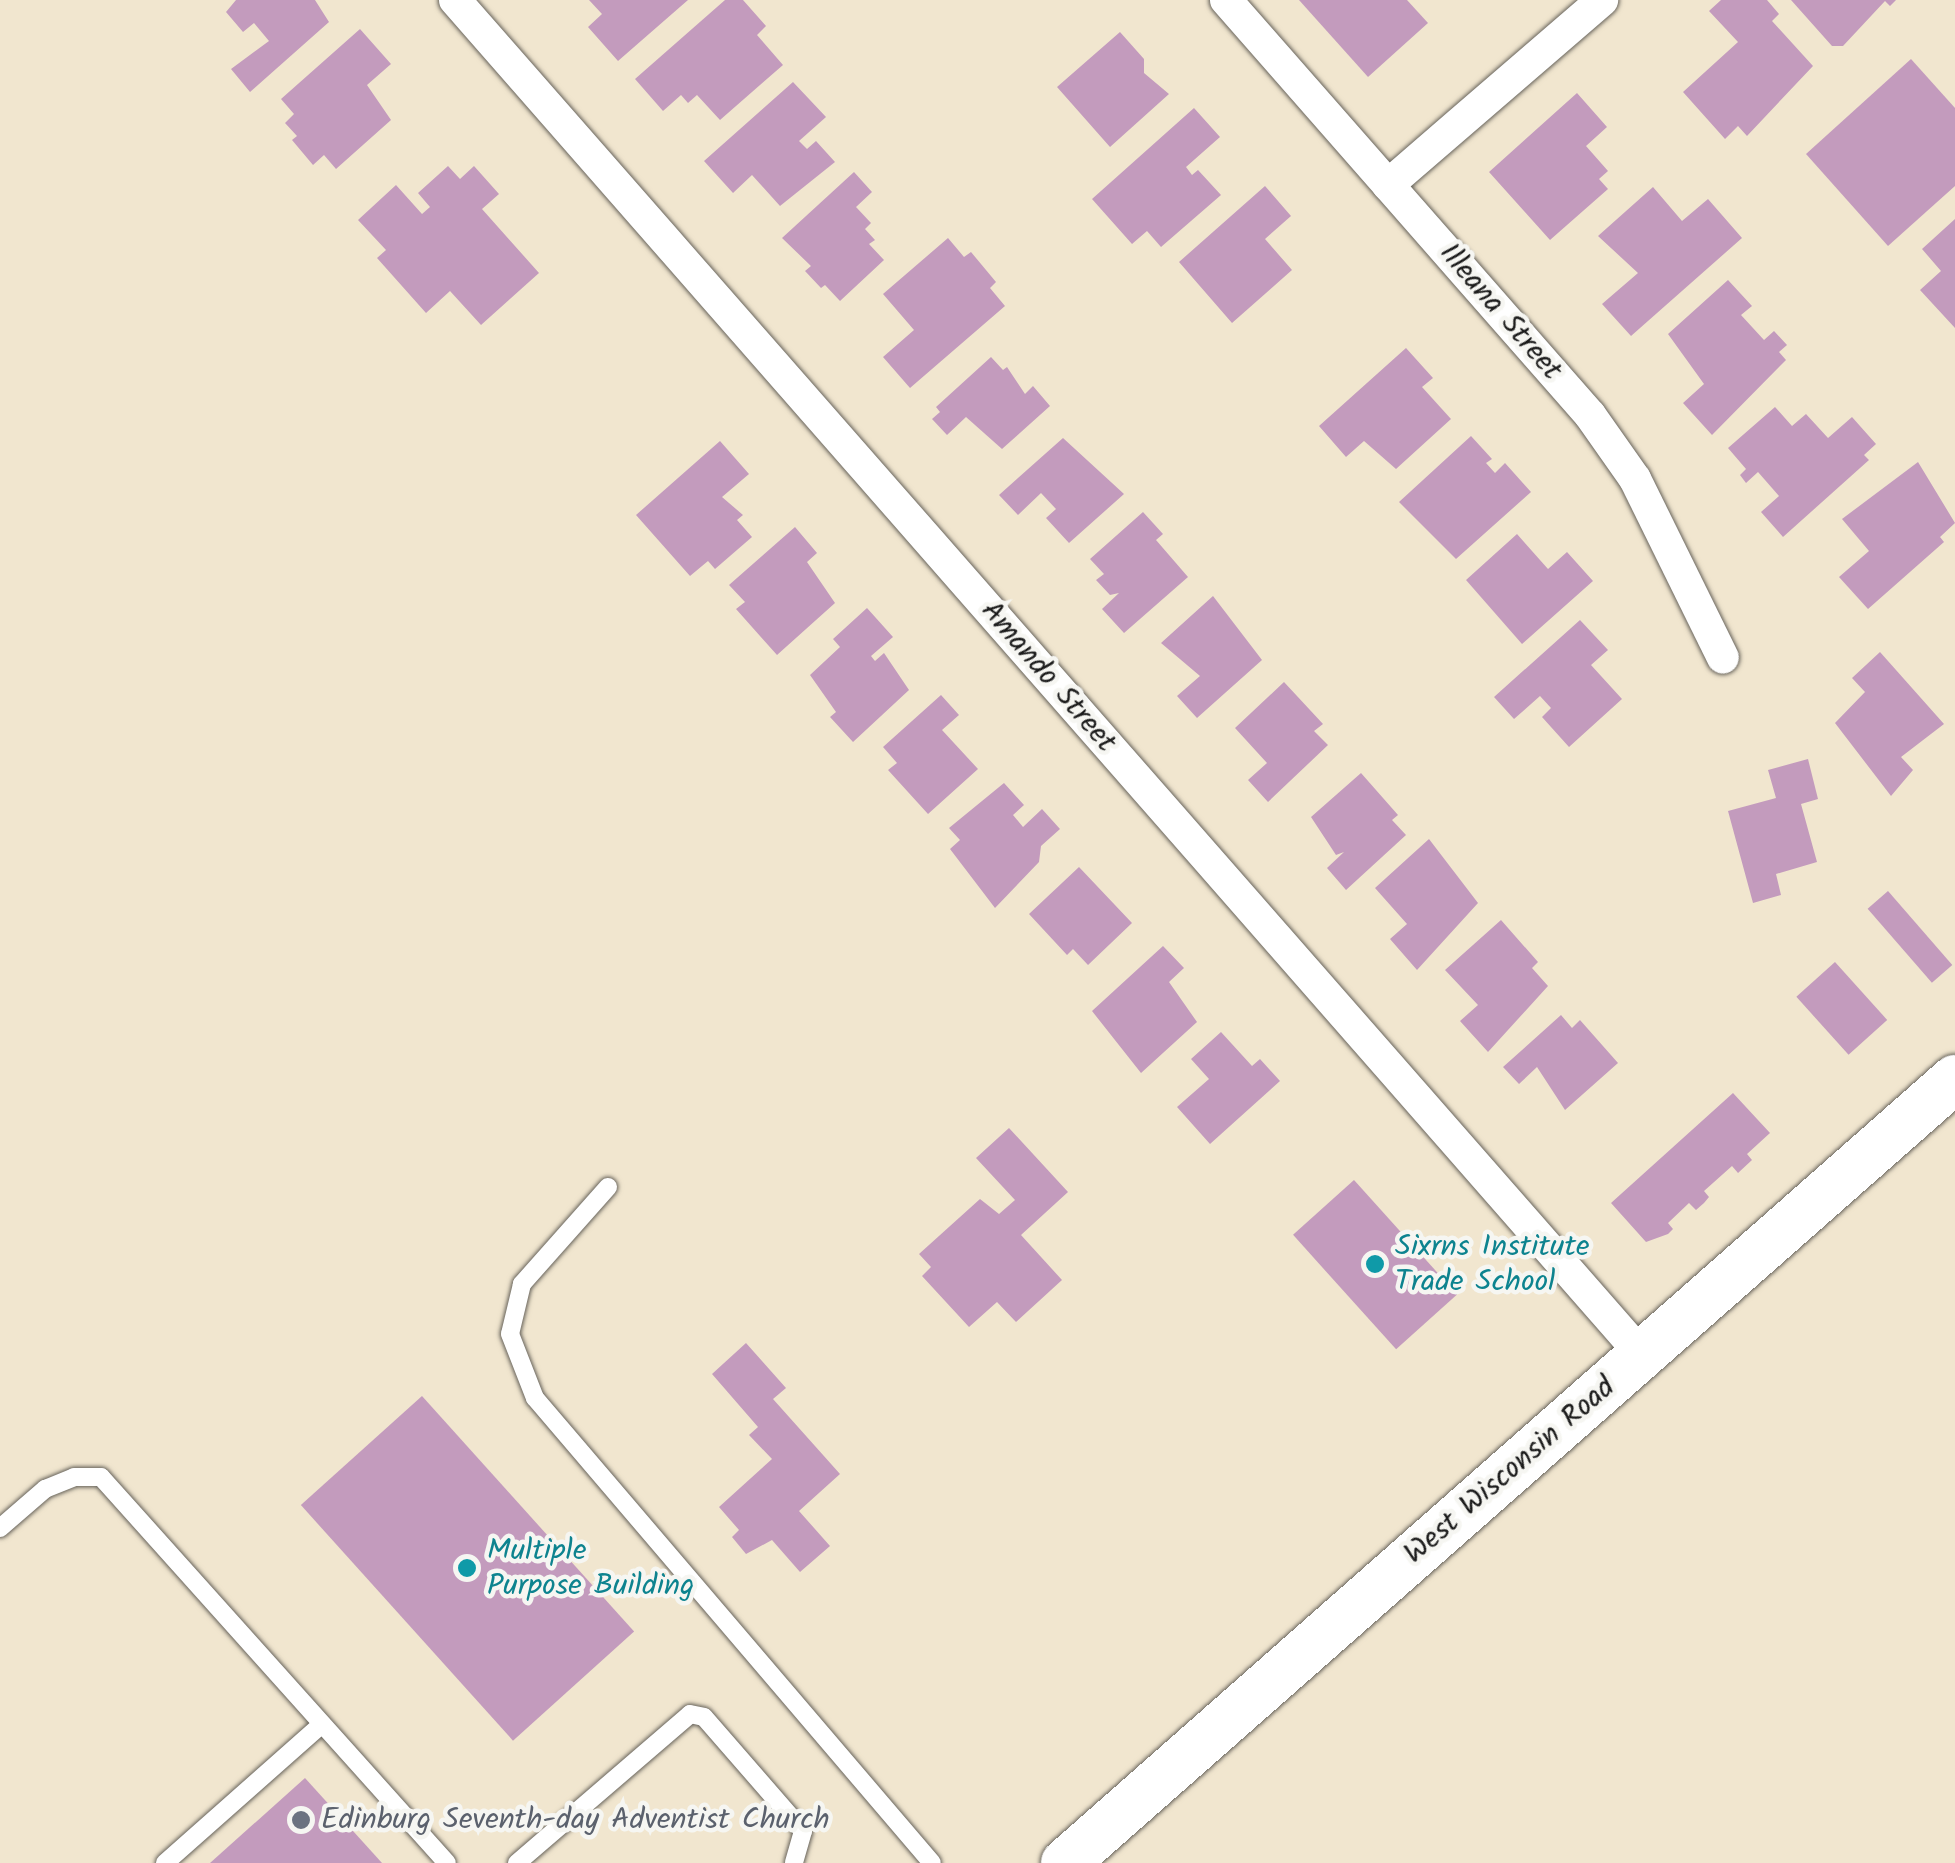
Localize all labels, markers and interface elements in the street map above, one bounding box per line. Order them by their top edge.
street label: Illeana Street [1431,236,1569,388]
street label: Amando Street [972,594,1124,760]
place label: Sixrns Institute Trade School [1395,1229,1590,1300]
marker: Sixrns Institute Trade School [1364,1253,1386,1275]
street label: West Wisconsin Road [1397,1370,1623,1572]
place label: Multiple Purpose Building [487,1533,694,1604]
marker: Multiple Purpose Building [456,1557,478,1579]
place label: Edinburg Seventh-day Adventist Church [321,1802,830,1838]
marker: Edinburg Seventh-day Adventist Church [290,1809,312,1831]

